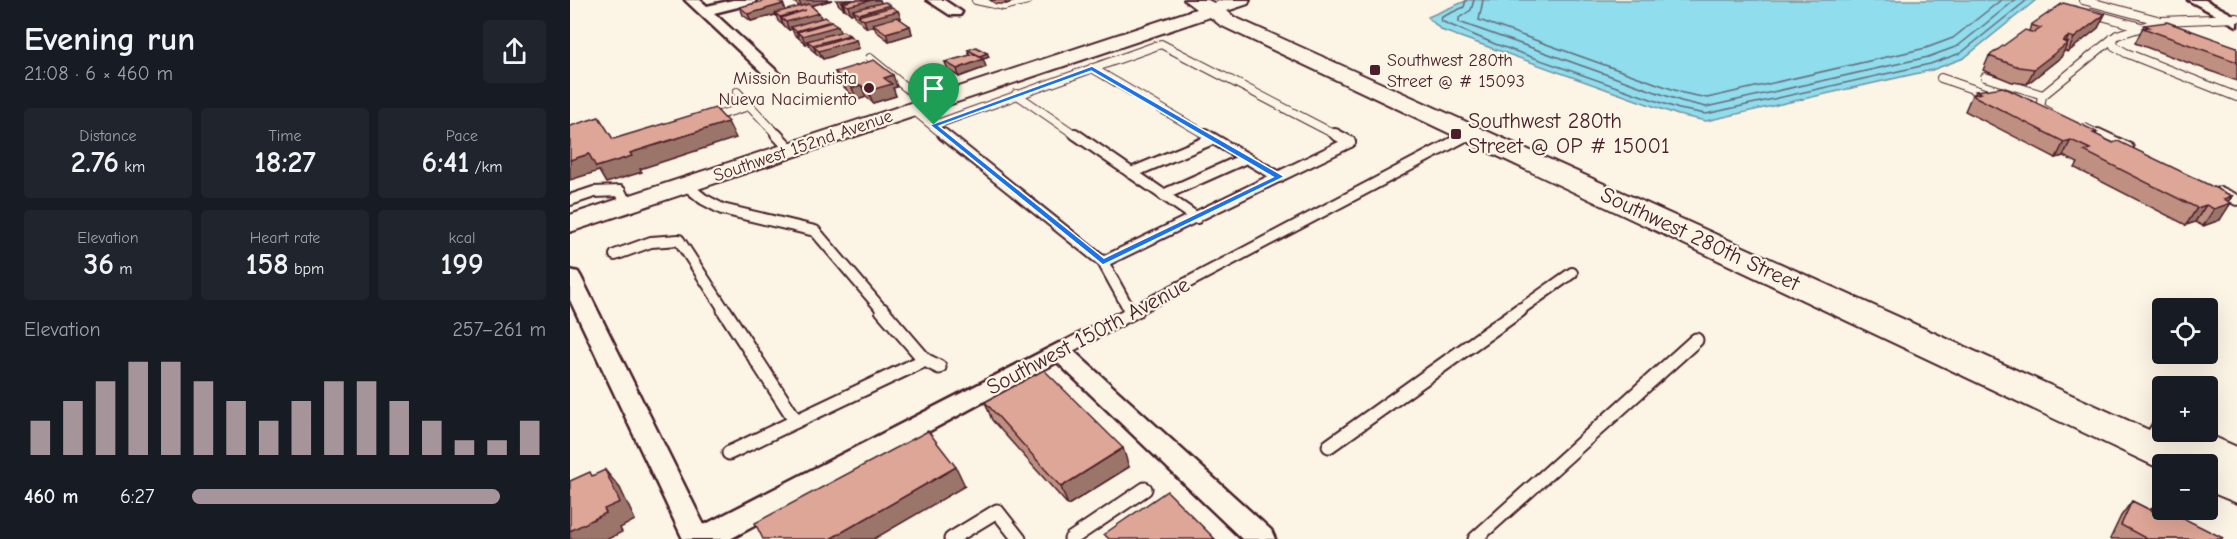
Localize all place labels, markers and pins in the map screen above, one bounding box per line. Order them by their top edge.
place label: Southwest 280th Street @ # 15093 [1387,50,1525,92]
pin [908,63,959,125]
marker: Southwest 280th Street @ # 15093 [1368,63,1382,77]
place label: Mission Bautista Nueva Nacimiento [718,68,857,110]
marker: Mission Bautista Nueva Nacimiento [862,81,876,95]
place label: Southwest 280th Street @ OP # 15001 [1468,108,1670,159]
marker: Southwest 280th Street @ OP # 15001 [1449,127,1463,141]

